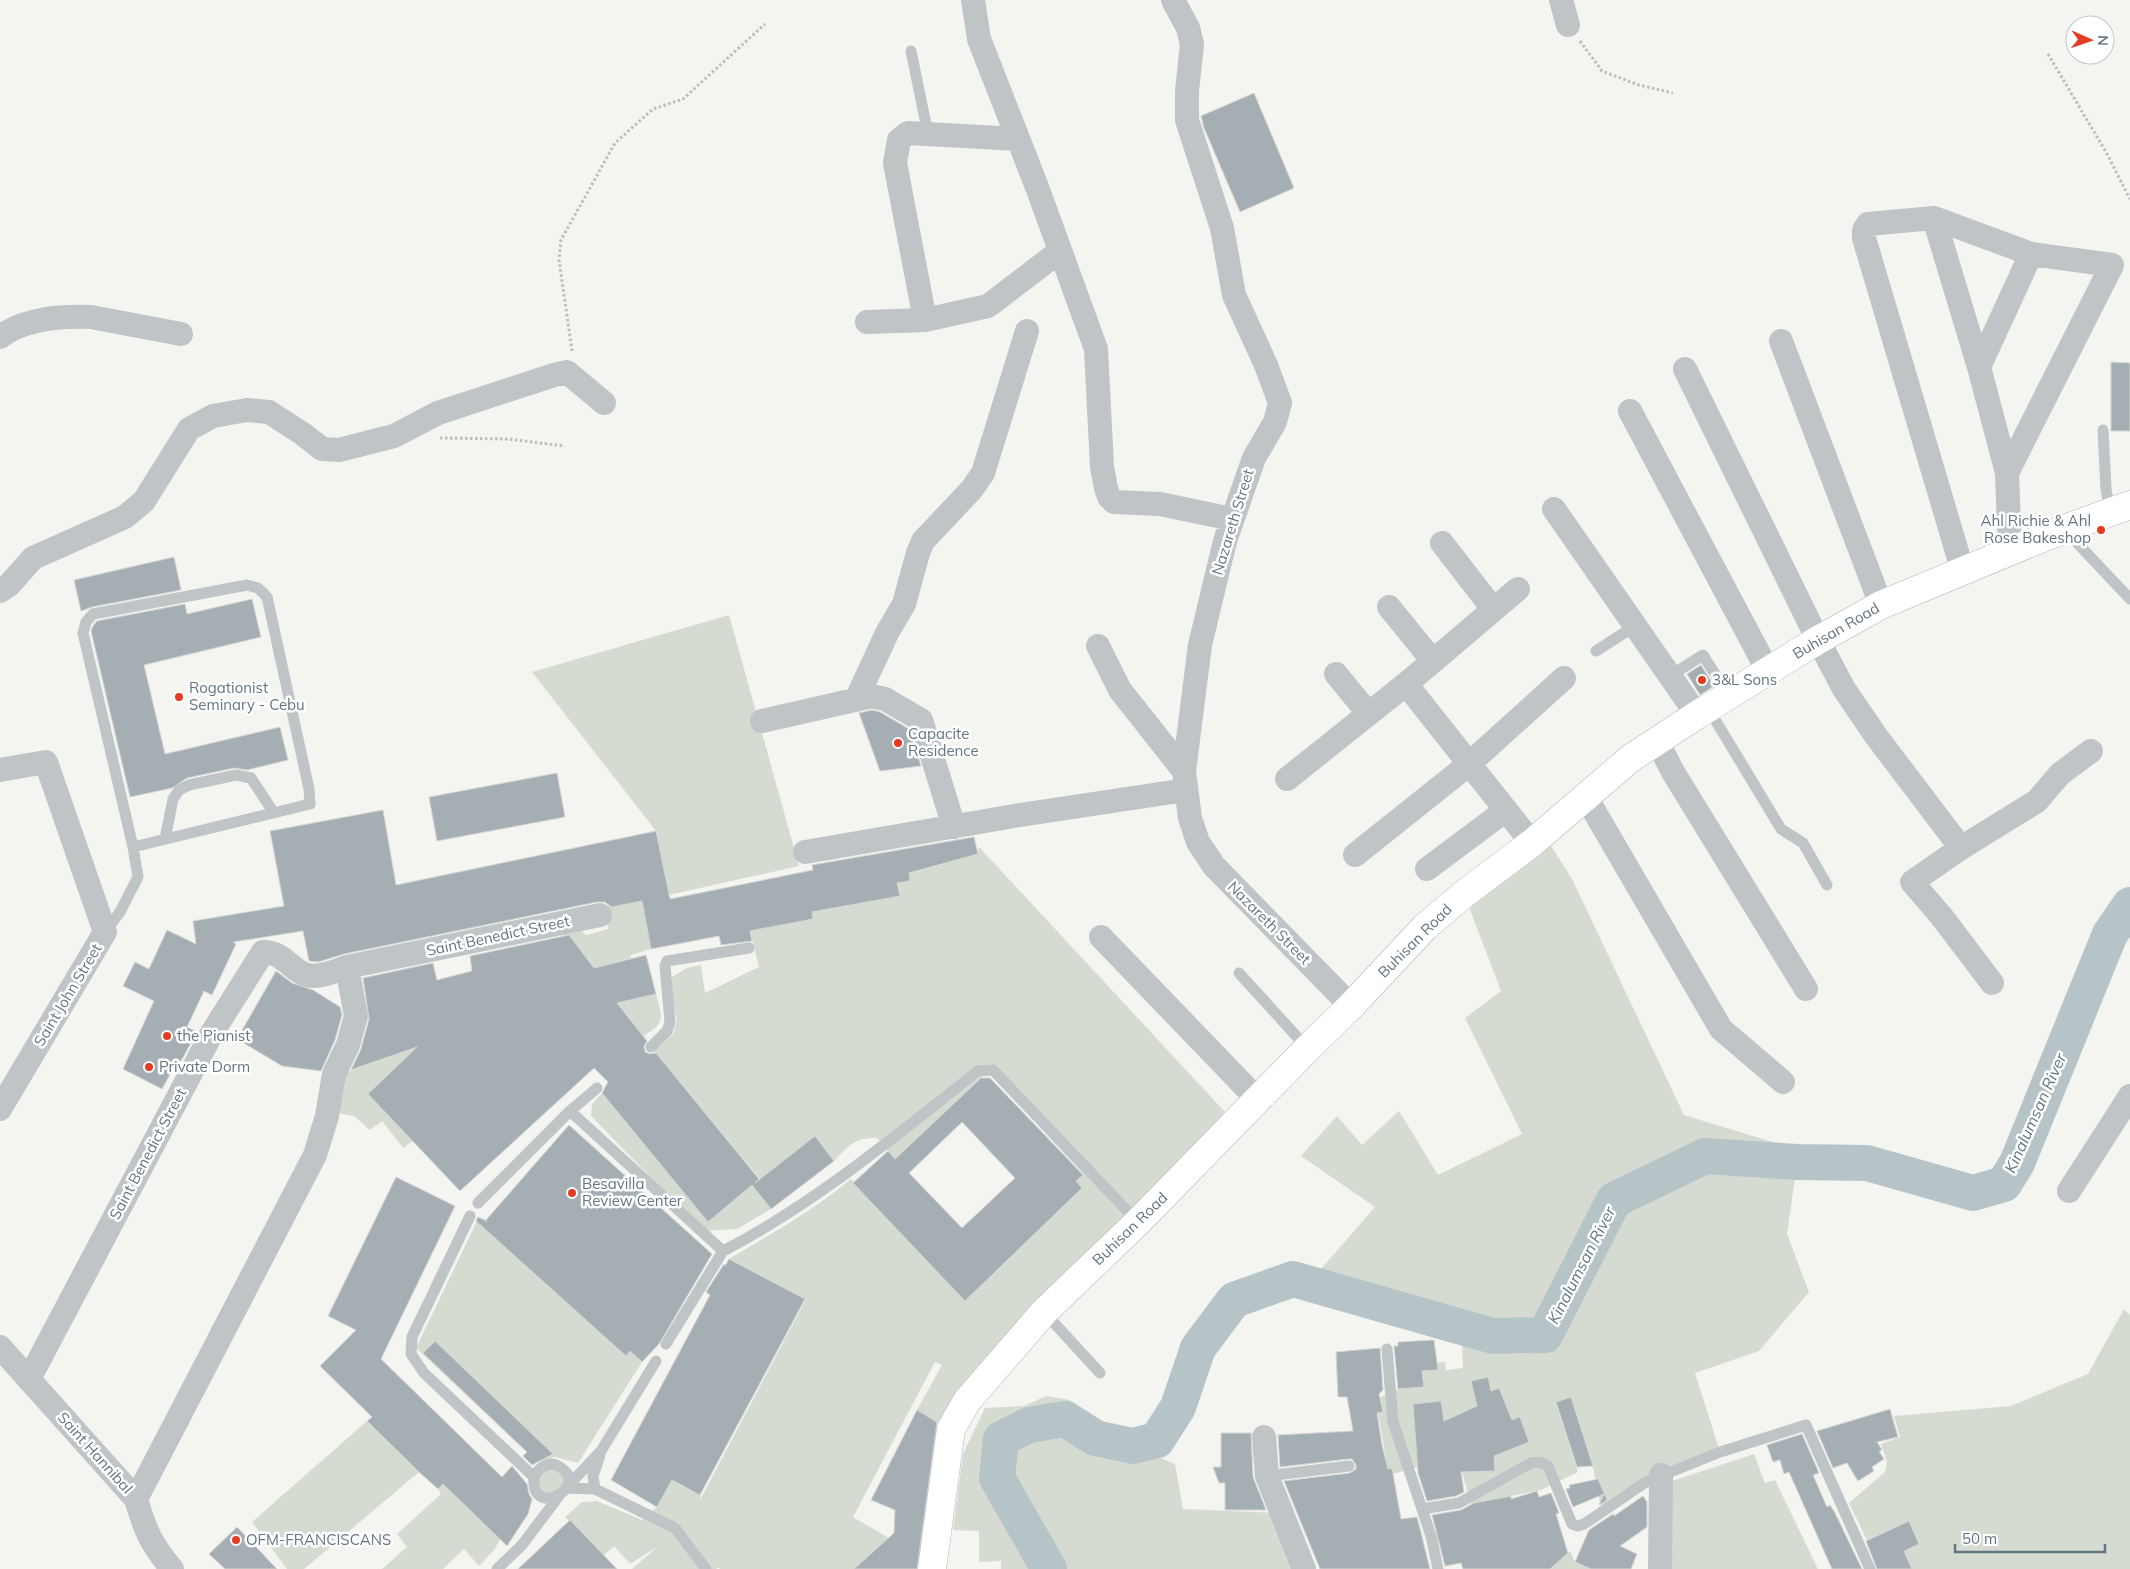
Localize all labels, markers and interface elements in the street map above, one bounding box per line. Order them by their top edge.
north arrow [2065,15,2115,65]
text: N [2094,35,2112,46]
street label: Nazareth Street [1207,467,1258,577]
place label: Ahl Richie & Ahl Rose Bakeshop [1981,511,2091,547]
marker: Ahl Richie & Ahl Rose Bakeshop [2095,524,2107,536]
street label: Buhisan Road [1789,598,1883,663]
place label: 3&L Sons [1712,670,1777,689]
marker: 3&L Sons [1696,674,1708,686]
place label: Rogationist Seminary - Cebu [189,678,305,714]
marker: Rogationist Seminary - Cebu [173,691,185,703]
place label: Capacite Residence [908,724,979,760]
marker: Capacite Residence [892,737,904,749]
street label: Nazareth Street [1224,877,1315,968]
street label: Buhisan Road [1374,900,1456,982]
street label: Saint Benedict Street [425,911,571,960]
street label: Saint John Street [29,940,106,1050]
place label: the Pianist [177,1026,250,1045]
marker: the Pianist [161,1030,173,1042]
water label: Kinalumsan River [2000,1049,2071,1176]
place label: Private Dorm [159,1057,250,1076]
marker: Private Dorm [143,1061,155,1073]
street label: Saint Benedict Street [105,1085,190,1223]
place label: Besavilla Review Center [582,1174,683,1210]
marker: Besavilla Review Center [566,1187,578,1199]
street label: Buhisan Road [1088,1188,1171,1269]
water label: Kinalumsan River [1543,1202,1620,1327]
street label: Saint Hannibal [54,1408,137,1497]
scale bar [1955,1522,2105,1554]
text: 50 m [1962,1529,1997,1548]
place label: OFM-FRANCISCANS [246,1530,391,1549]
marker: OFM-FRANCISCANS [230,1534,242,1546]

